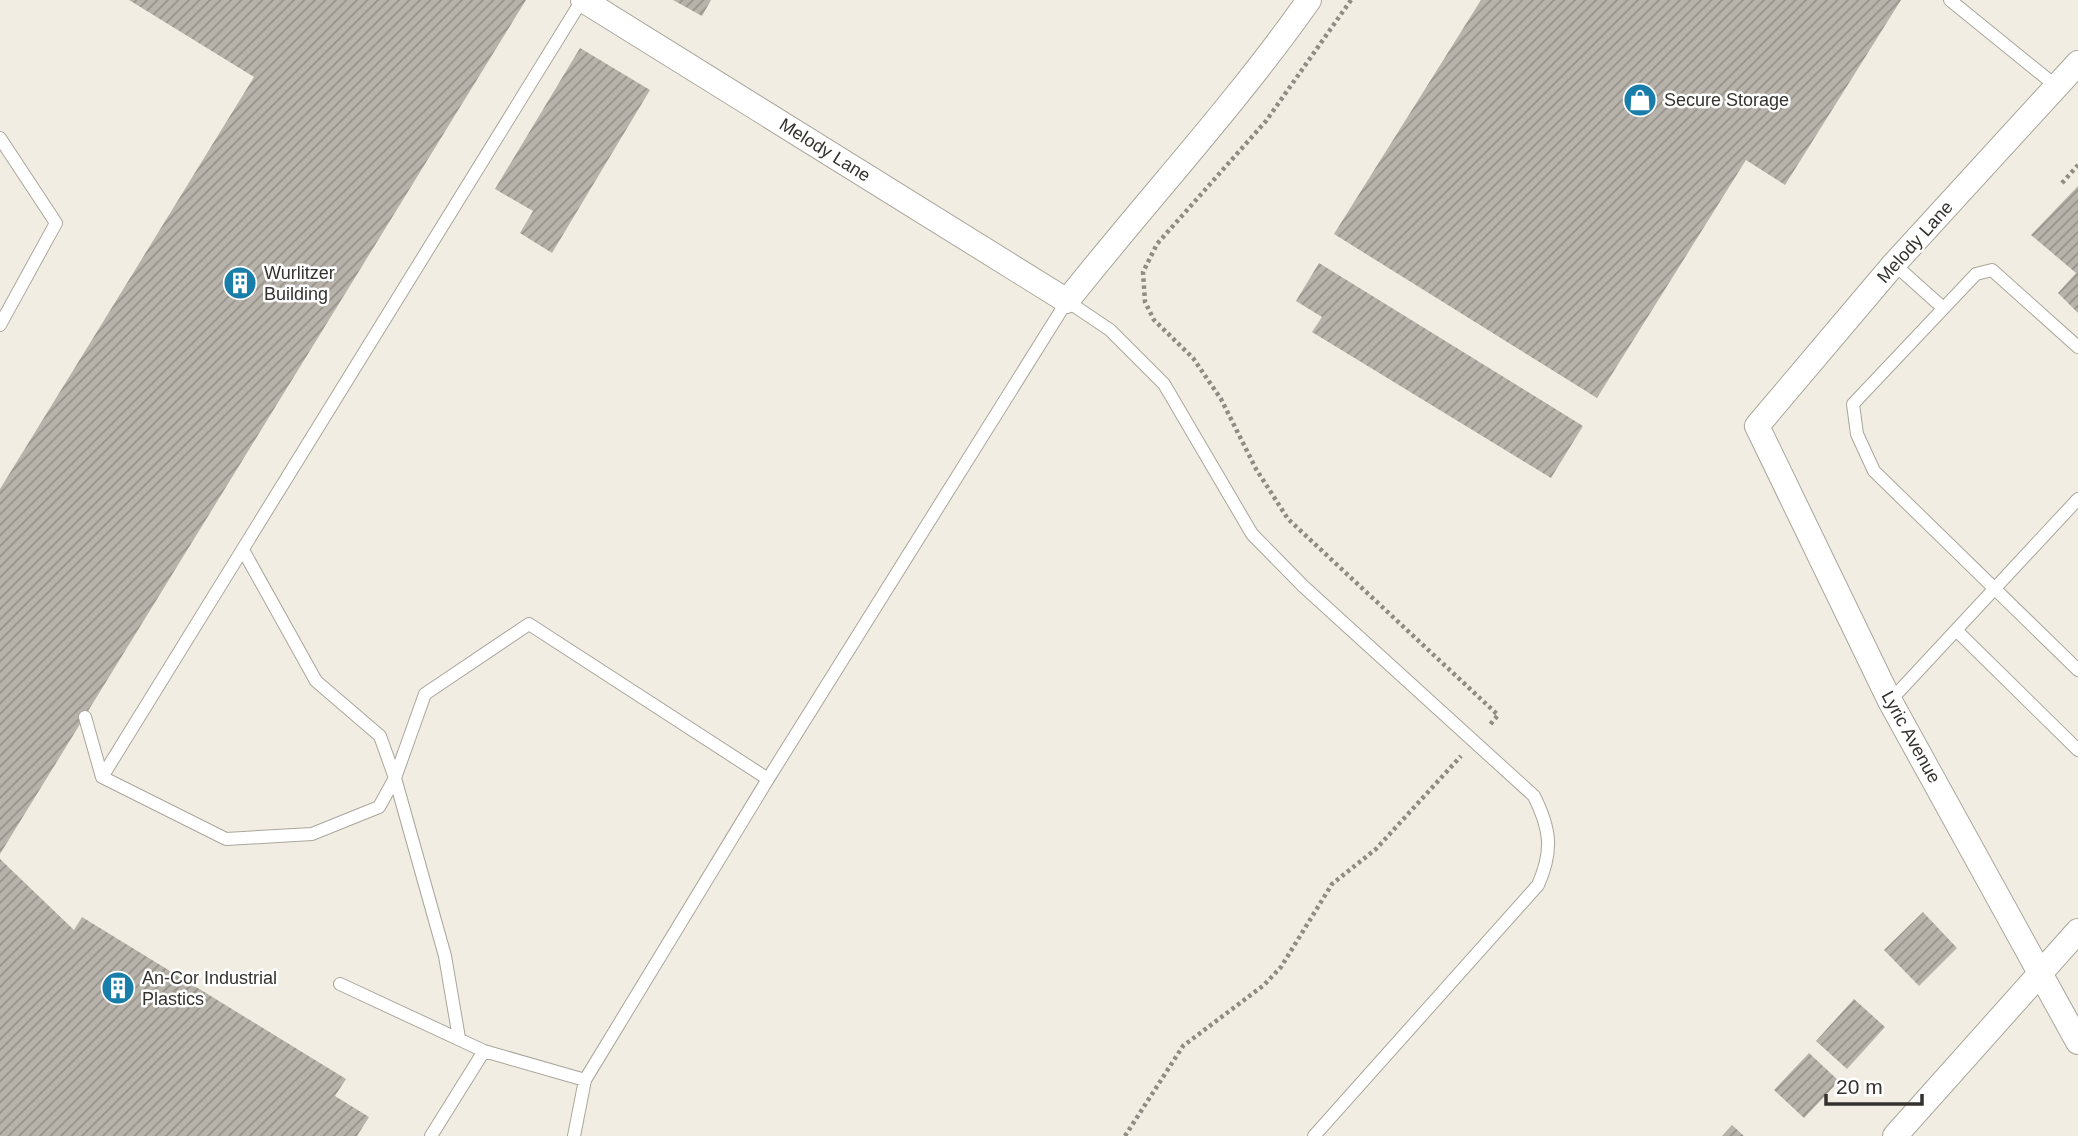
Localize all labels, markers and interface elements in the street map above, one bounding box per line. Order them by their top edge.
shop icon: Secure Storage [1621,81,1659,119]
place label: Secure Storage [1664,90,1789,110]
street label: Melody Lane [776,114,874,186]
street label: Melody Lane [1873,197,1957,287]
place label: Wurlitzer Building [264,263,335,304]
building icon: Wurlitzer Building [221,264,259,302]
street label: Lyric Avenue [1878,688,1944,786]
place label: An-Cor Industrial Plastics [142,968,277,1009]
building icon: An-Cor Industrial Plastics [99,969,137,1007]
scale bar [1826,1062,1922,1106]
text: 20 m [1836,1075,1883,1098]

